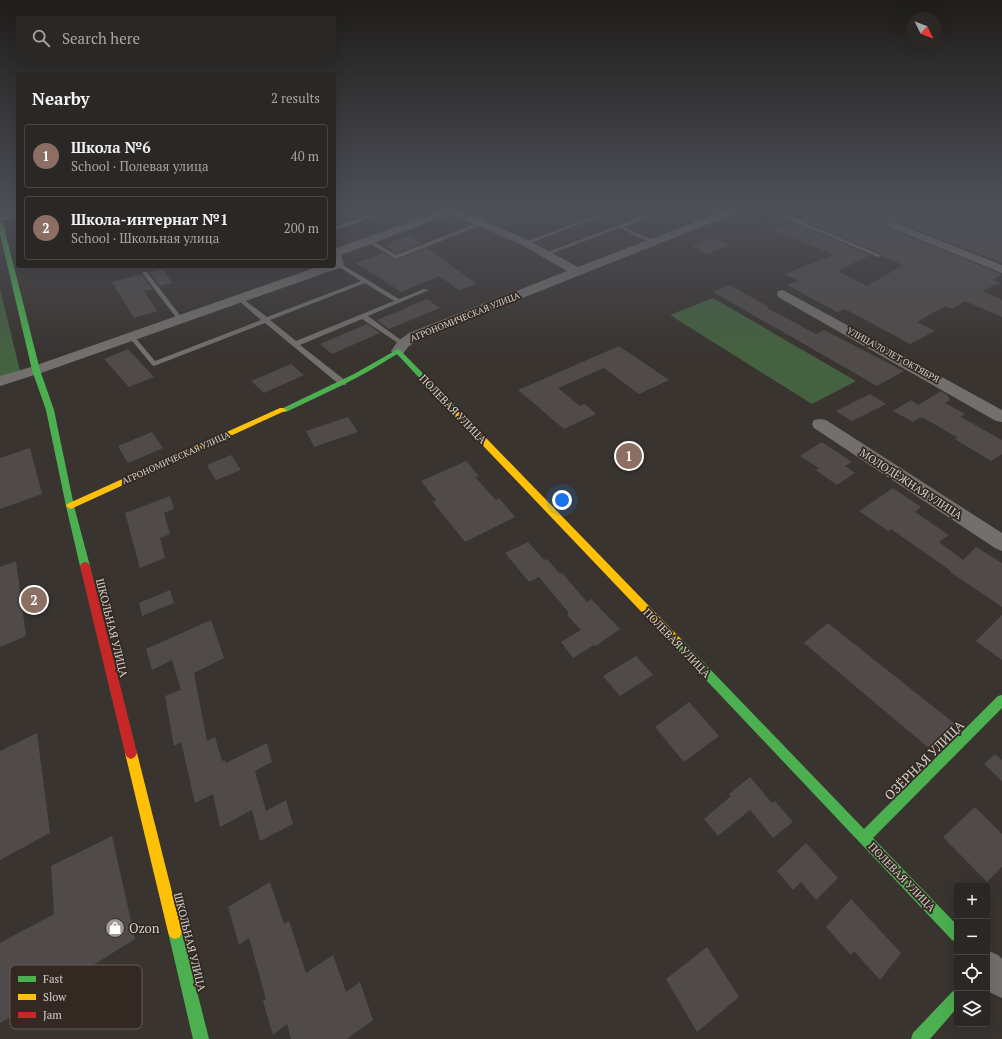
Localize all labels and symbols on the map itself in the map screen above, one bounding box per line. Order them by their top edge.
north arrow [906,12,942,48]
street label: АГРОНОМИЧЕСКАЯ УЛИЦА [408,289,522,345]
street label: УЛИЦА 70 ЛЕТ ОКТЯБРЯ [845,325,942,386]
street label: ПОЛЕВАЯ УЛИЦА [416,371,490,447]
street label: АГРОНОМИЧЕСКАЯ УЛИЦА [120,428,233,487]
pin: 1 [616,441,642,471]
street label: МОЛОДЁЖНАЯ УЛИЦА [857,446,965,523]
your location [552,490,572,510]
street label: ШКОЛЬНАЯ УЛИЦА [93,577,131,679]
pin: 2 [21,585,47,615]
street label: ПОЛЕВАЯ УЛИЦА [640,605,714,681]
street label: ОЗЁРНАЯ УЛИЦА [880,716,968,804]
street label: ПОЛЕВАЯ УЛИЦА [865,839,939,915]
street label: ШКОЛЬНАЯ УЛИЦА [171,891,209,993]
shop icon: Ozon [104,917,126,939]
place label: Ozon [129,919,160,937]
legend [10,965,142,1029]
text: Fast [43,972,63,986]
text: Slow [43,990,67,1004]
text: Jam [43,1008,62,1022]

